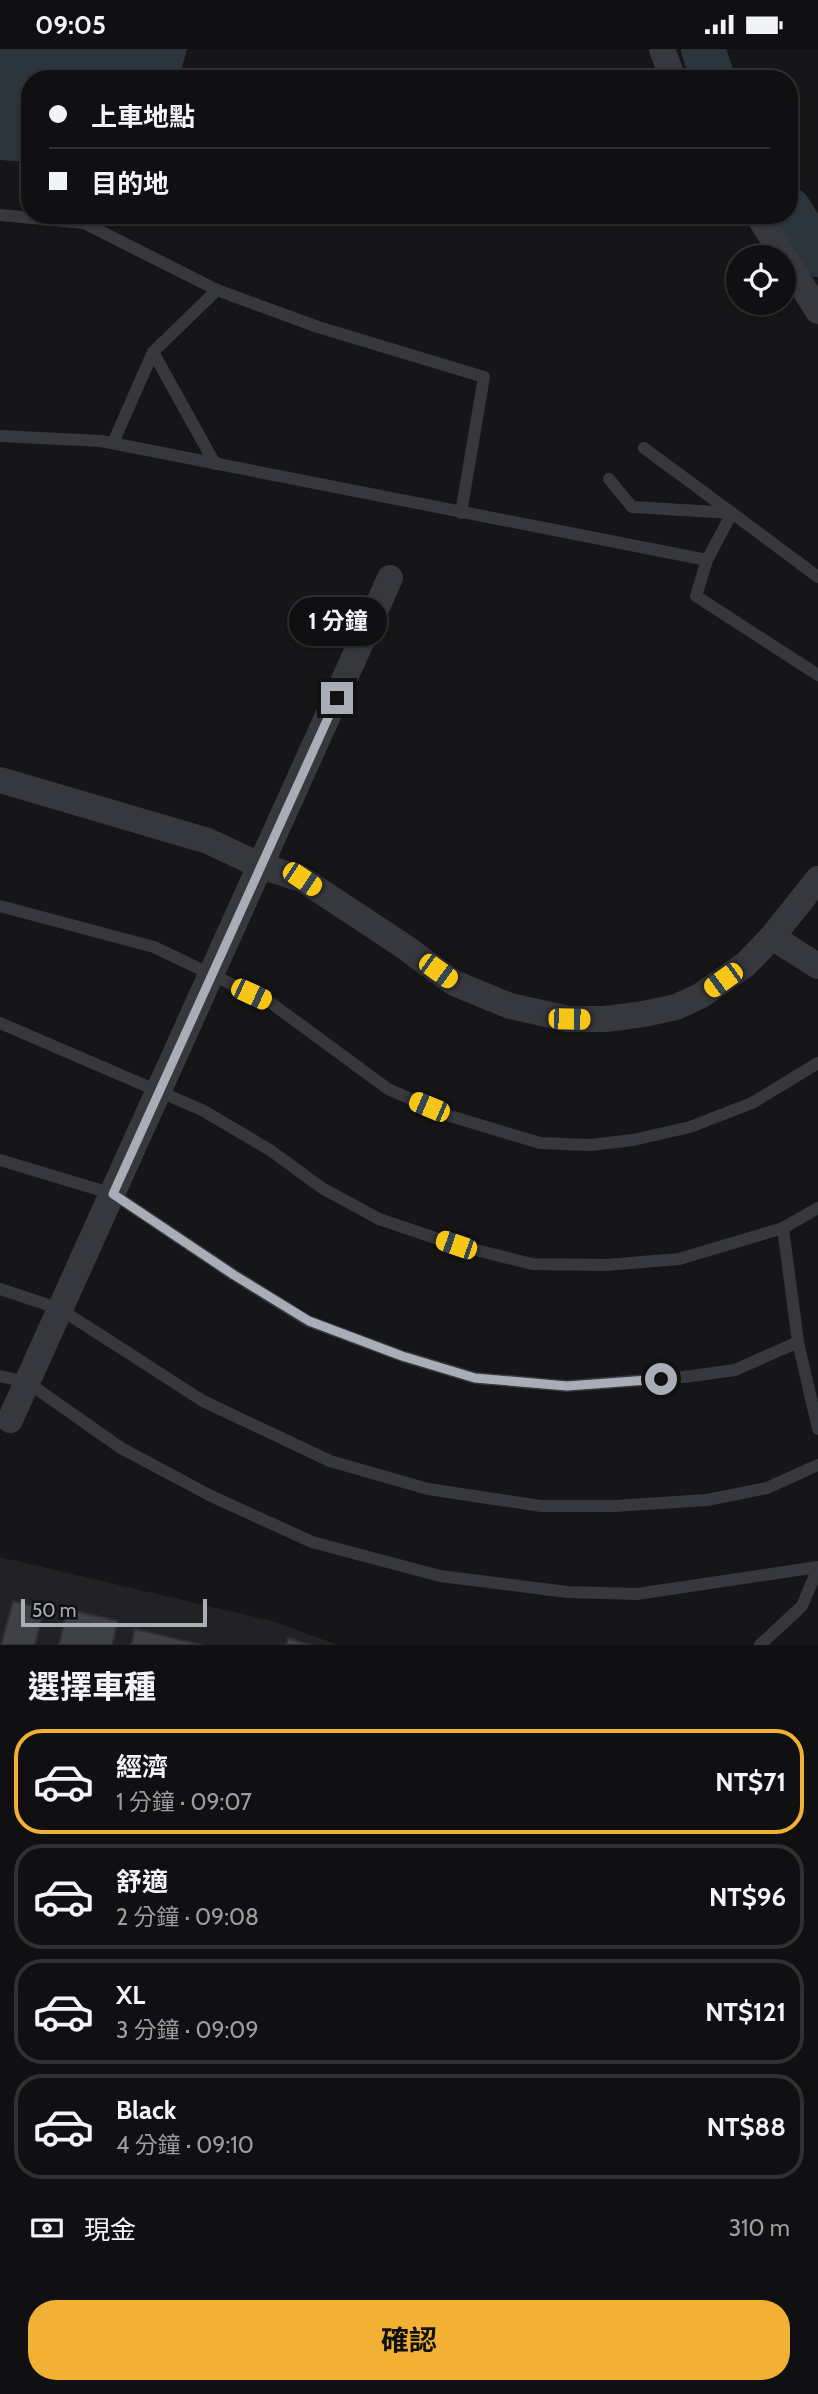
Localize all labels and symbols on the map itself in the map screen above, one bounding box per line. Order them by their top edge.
callout: 1 分鐘 [288,597,386,645]
route end [321,682,353,714]
car [279,859,326,899]
car [415,950,462,992]
car [700,959,747,1001]
car [228,976,275,1012]
car [548,1008,591,1030]
car [406,1089,453,1125]
car [433,1228,480,1262]
route start [645,1363,677,1395]
scale bar [21,1596,206,1628]

